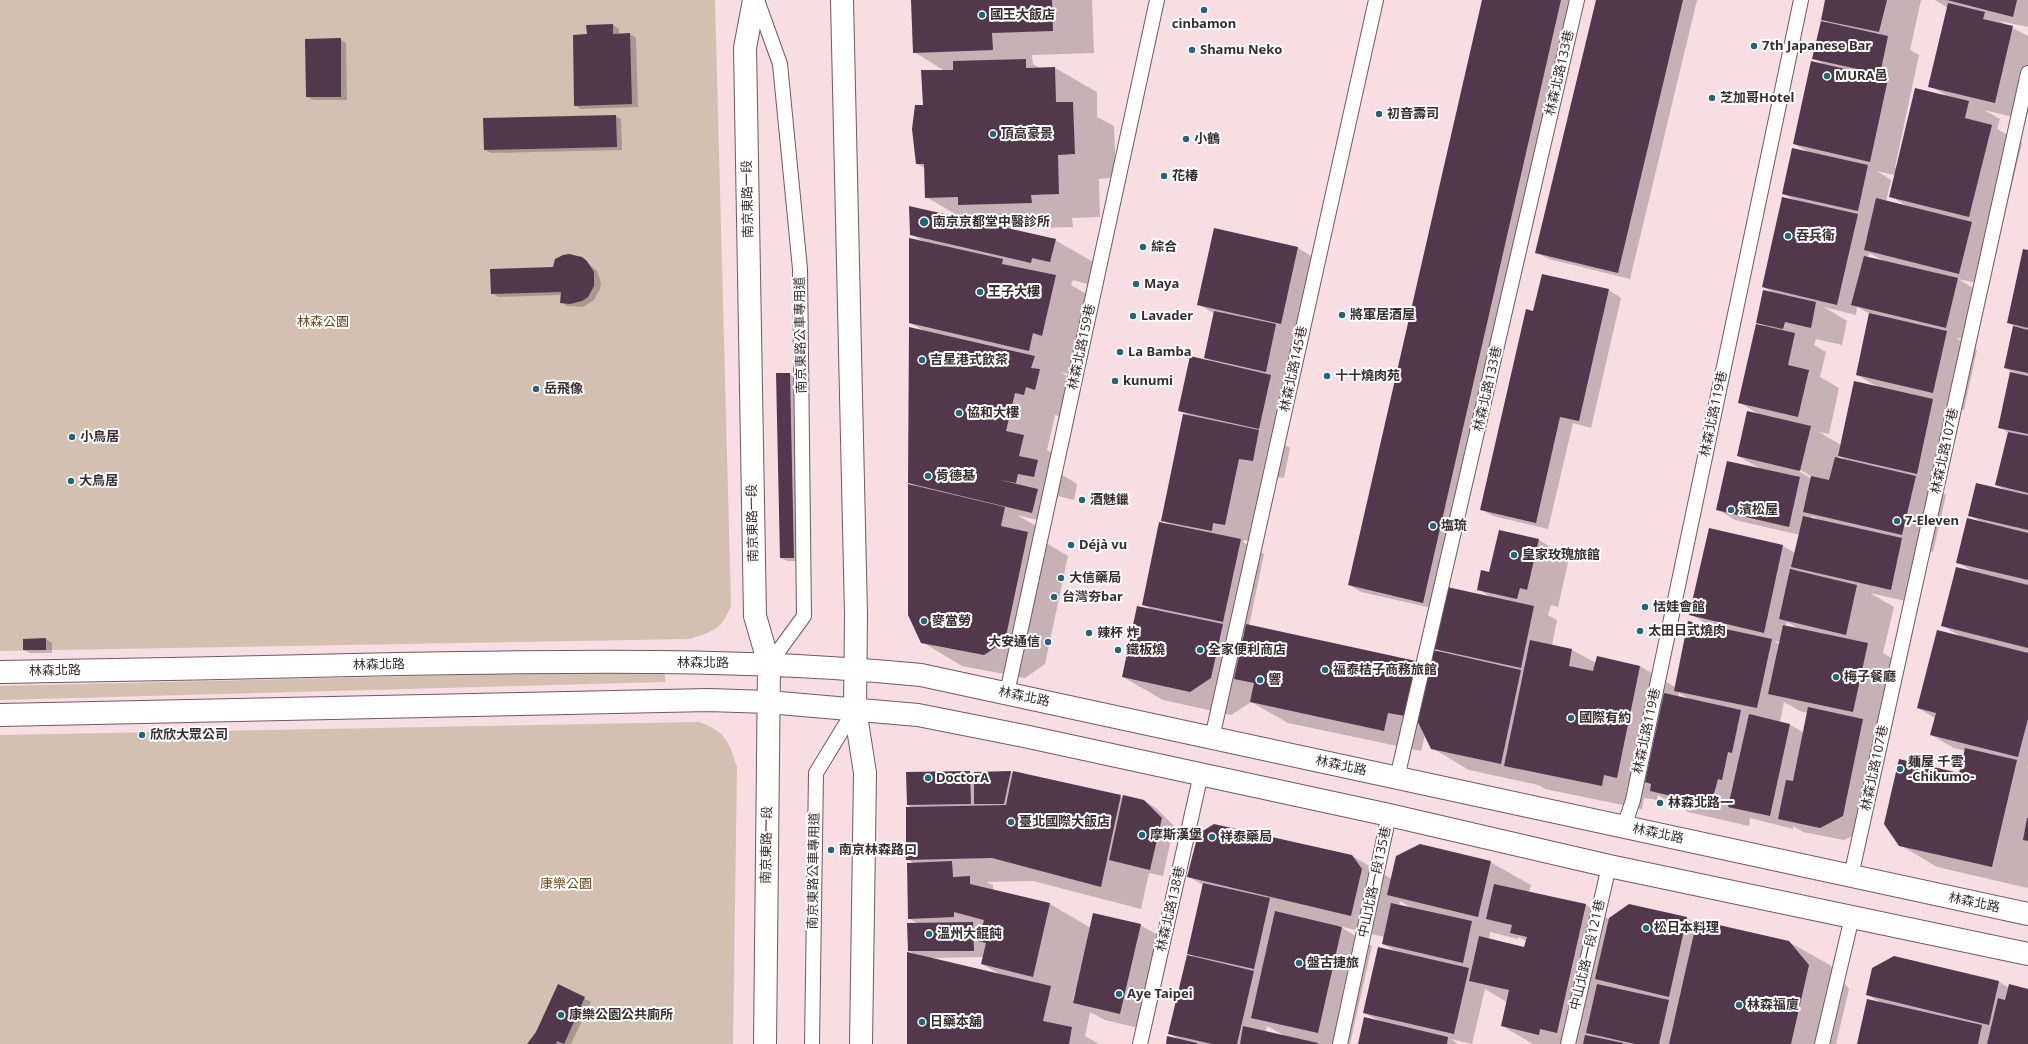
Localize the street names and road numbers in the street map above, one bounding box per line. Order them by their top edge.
street label: 林森北路133巷 [1543,29,1577,117]
street label: 南京東路一段 [740,160,756,238]
street label: 南京東路公車專用道 [792,276,810,394]
street label: 林森北路159巷 [1065,303,1099,391]
street label: 林森北路145巷 [1277,325,1311,413]
street label: 林森北路133巷 [1471,345,1505,433]
street label: 林森北路119巷 [1697,370,1731,458]
street label: 林森北路107巷 [1928,407,1962,495]
street label: 南京東路一段 [745,484,761,562]
street label: 林森北路 [677,655,729,671]
street label: 林森北路 [353,657,405,673]
street label: 林森北路 [29,663,81,679]
street label: 林森北路 [997,684,1051,710]
street label: 林森北路119巷 [1630,687,1664,775]
street label: 林森北路107巷 [1858,724,1892,812]
street label: 林森北路 [1314,753,1368,779]
street label: 南京東路一段 [759,806,775,884]
street label: 南京東路公車專用道 [805,812,823,930]
street label: 林森北路 [1631,821,1685,847]
street label: 中山北路一段135巷 [1356,825,1394,939]
street label: 林森北路138巷 [1154,865,1188,953]
street label: 林森北路 [1947,890,2001,916]
street label: 中山北路一段121巷 [1568,898,1608,1012]

